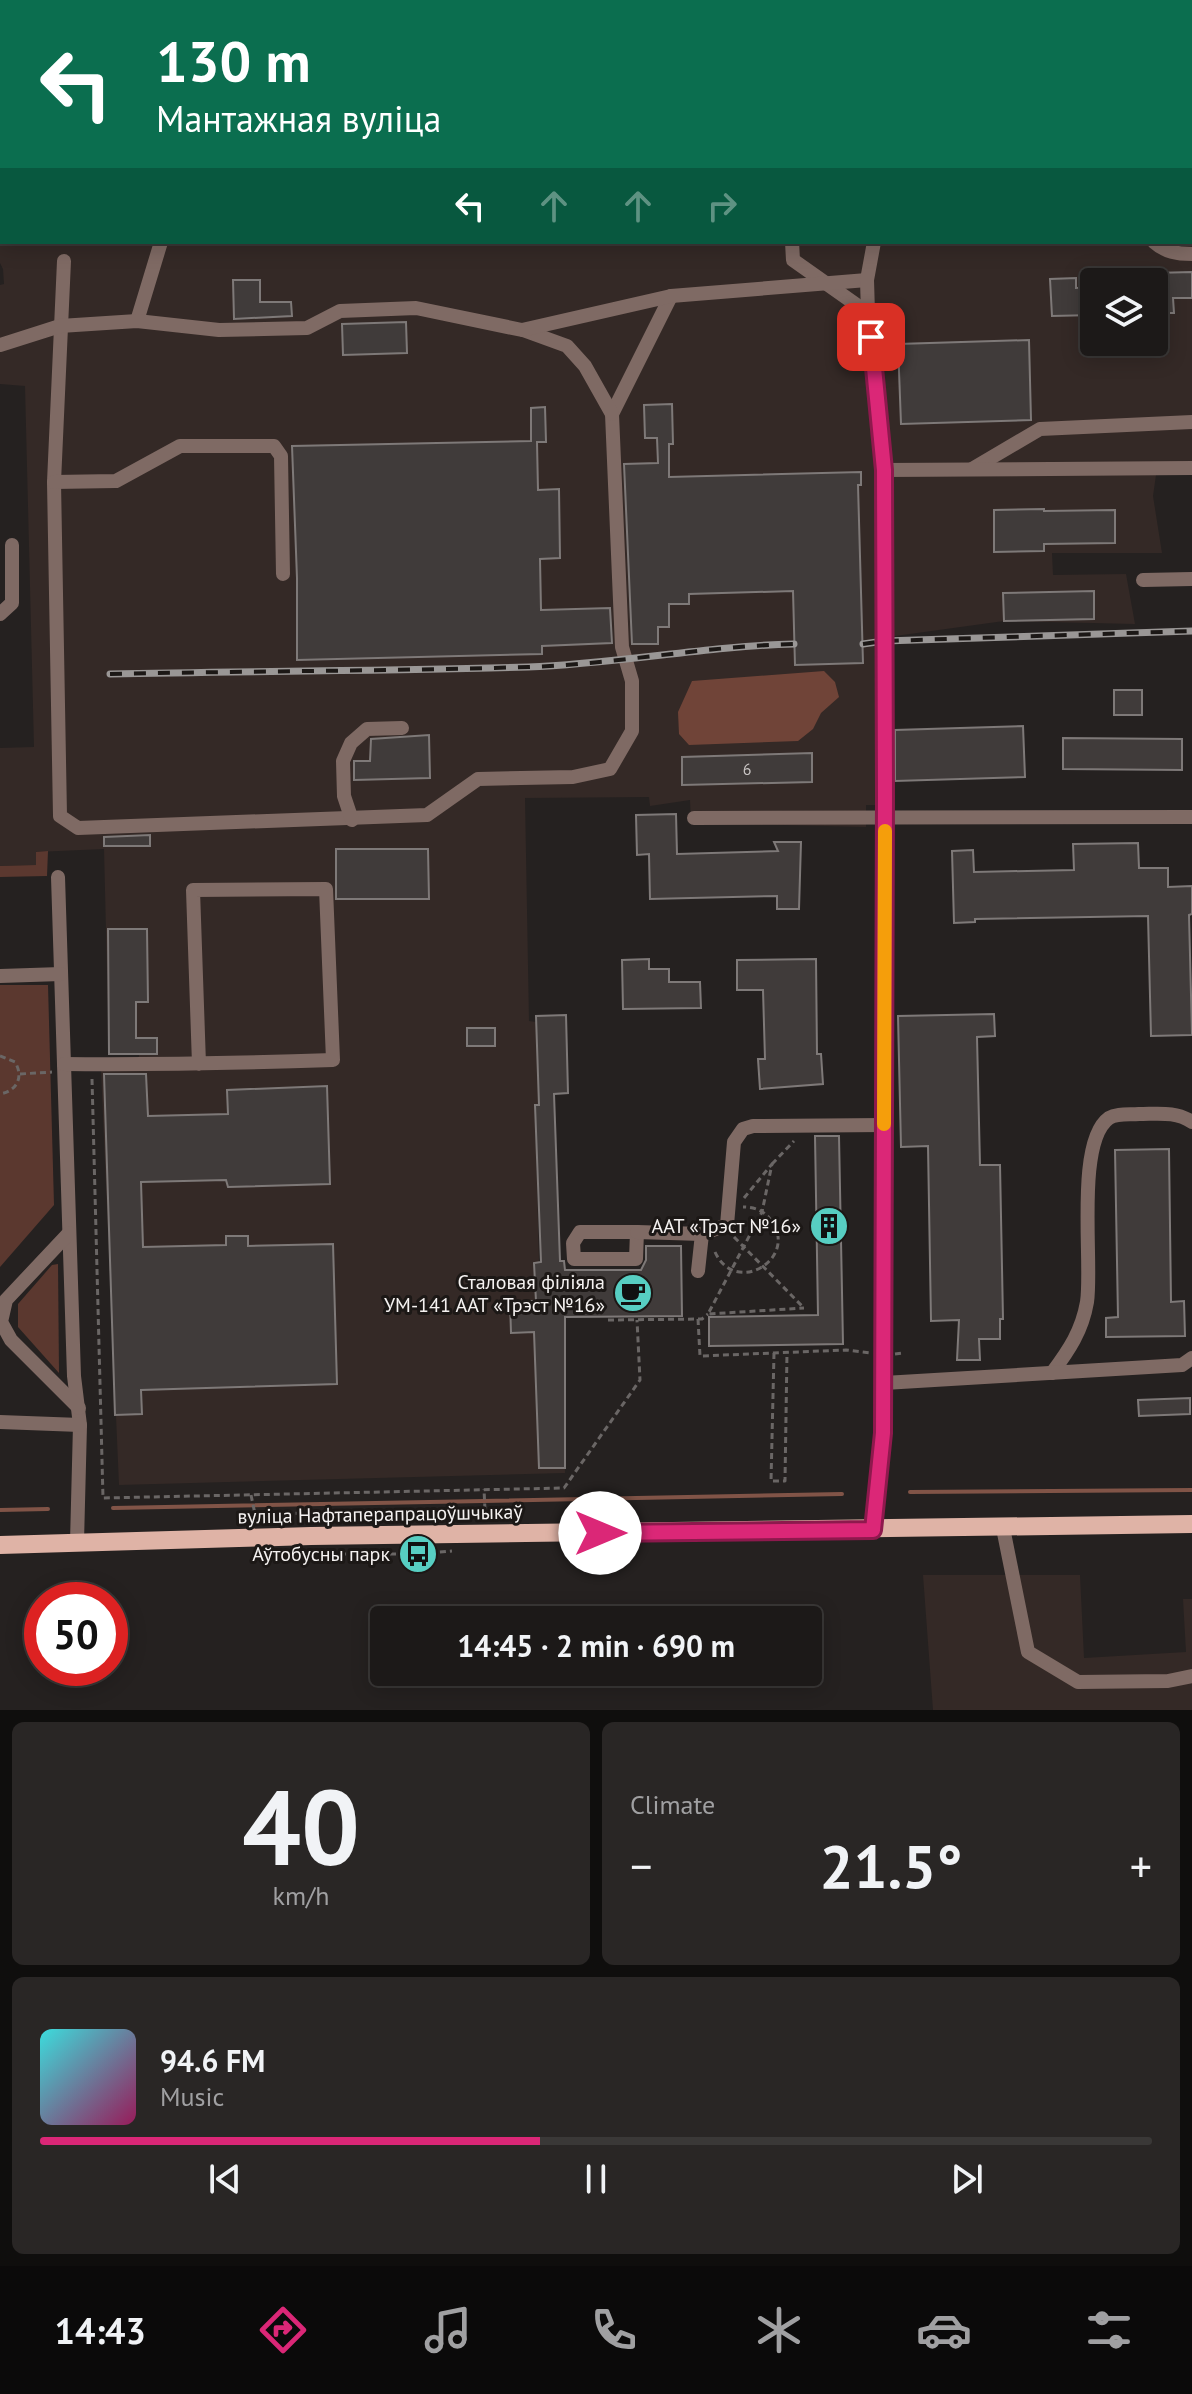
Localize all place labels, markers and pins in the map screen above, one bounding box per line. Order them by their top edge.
pin [837,303,905,371]
building icon: ААТ «Трэст №16» [808,1205,850,1247]
place label: ААТ «Трэст №16» [652,1213,801,1239]
place label: Сталовая філіяла УМ-141 ААТ «Трэст №16» [384,1269,605,1318]
cafe icon: Сталовая філіяла УМ-141 ААТ «Трэст №16» [612,1272,654,1314]
bus stop icon: Аўтобусны парк [397,1533,439,1575]
place label: Аўтобусны парк [252,1541,390,1567]

